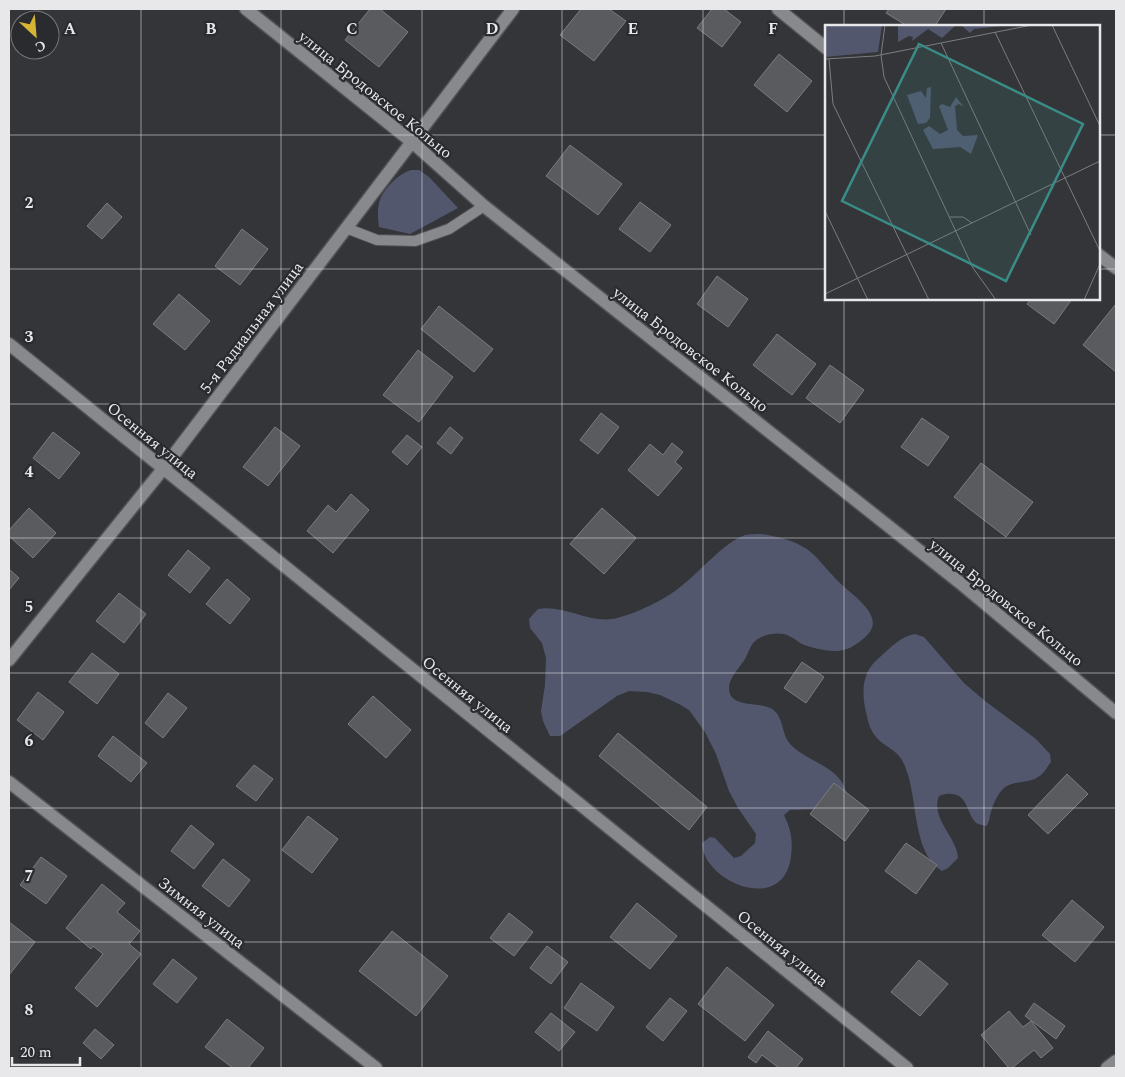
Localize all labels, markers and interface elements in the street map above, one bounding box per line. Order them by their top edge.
north arrow [10,10,60,60]
text: A [64,17,77,41]
text: B [205,17,217,41]
text: C [346,17,358,41]
text: D [486,17,499,41]
text: E [628,17,638,41]
text: F [768,17,778,41]
street label: улица Бродовское Кольцо [292,24,458,165]
inset map [825,25,1100,300]
text: С [31,35,50,58]
text: 2 [25,191,34,215]
street label: 5-я Радиальная улица [194,256,310,399]
street label: улица Бродовское Кольцо [607,281,773,418]
text: 3 [25,325,34,349]
street label: Осенняя улица [101,396,203,485]
text: 4 [25,460,34,484]
street label: улица Бродовское Кольцо [923,532,1089,673]
text: 5 [25,595,33,619]
street label: Осенняя улица [416,650,518,739]
text: 6 [25,729,34,753]
text: 7 [25,864,34,888]
street label: Зимняя улица [153,871,250,955]
street label: Осенняя улица [731,904,833,993]
text: 8 [25,998,34,1022]
scale bar [12,1034,80,1066]
text: 20 m [20,1041,52,1064]

